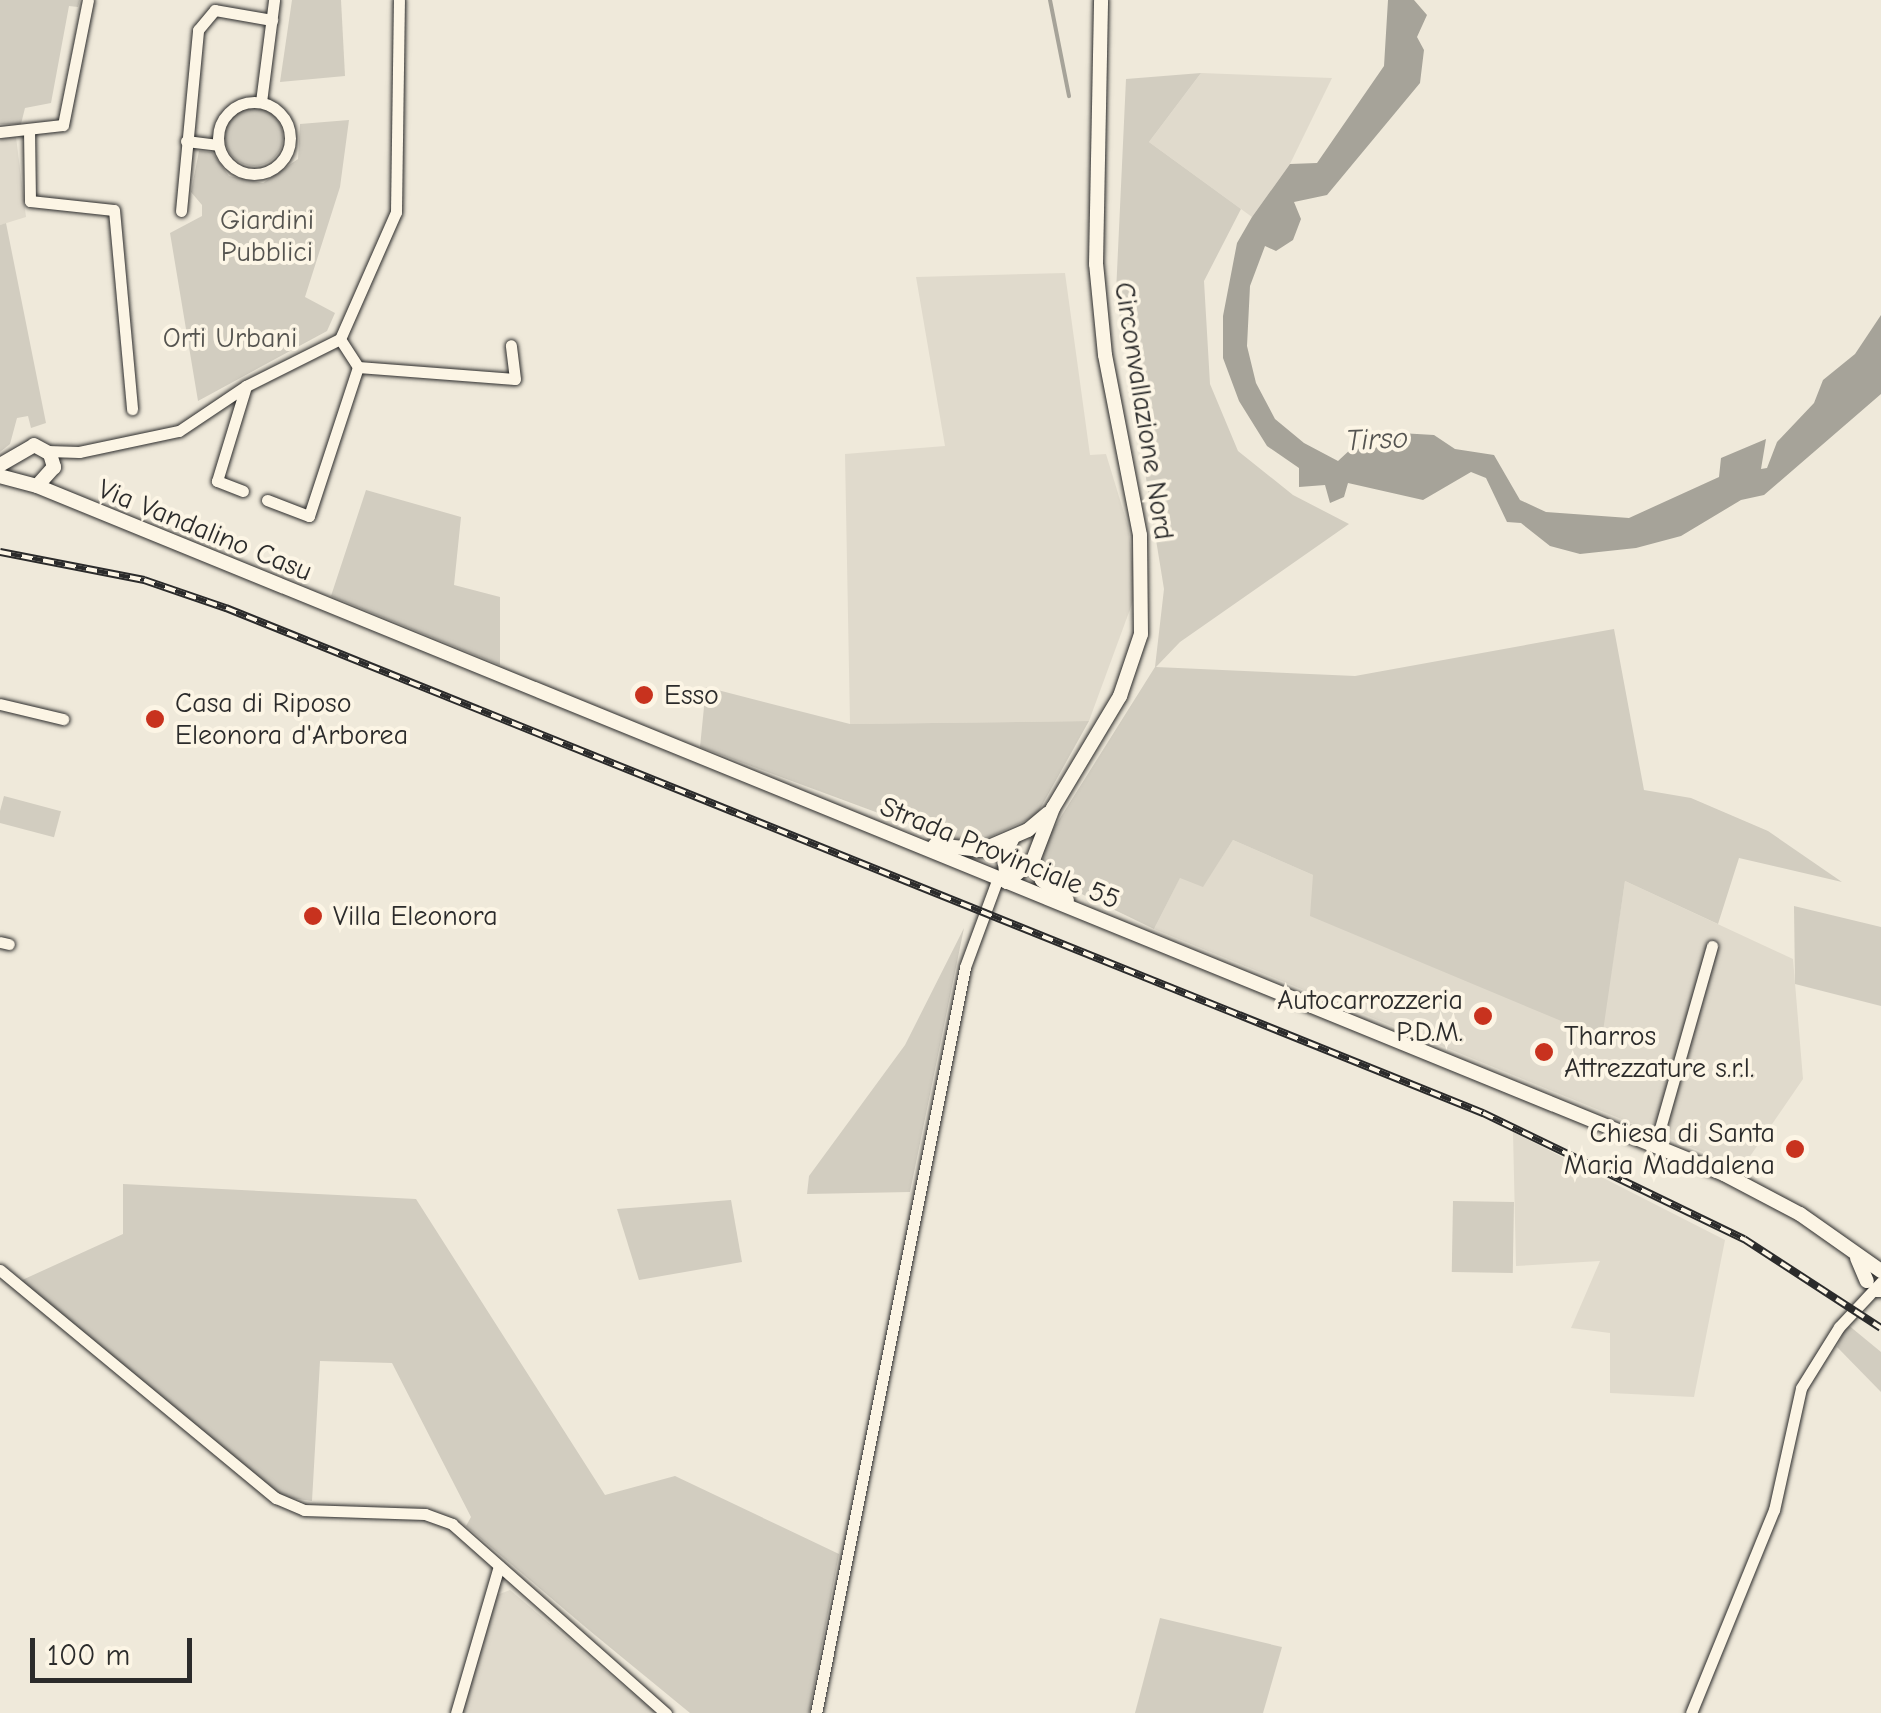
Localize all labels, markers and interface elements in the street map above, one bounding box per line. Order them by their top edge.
park label: Giardini Pubblici [220,203,314,269]
street label: Circonvallazione Nord [1107,280,1181,542]
park label: Orti Urbani [163,321,297,355]
water label: Tirso [1345,420,1409,460]
street label: Via Vandalino Casu [93,472,317,588]
place label: Esso [664,678,719,712]
marker: Esso [633,684,655,706]
place label: Casa di Riposo Eleonora d'Arborea [175,686,408,752]
marker: Casa di Riposo Eleonora d'Arborea [144,708,166,730]
street label: Strada Provinciale 55 [875,790,1125,916]
place label: Villa Eleonora [333,899,498,933]
marker: Villa Eleonora [302,905,324,927]
place label: Autocarrozzeria P.D.M. [1277,983,1463,1049]
marker: Autocarrozzeria P.D.M. [1472,1005,1494,1027]
place label: Tharros Attrezzature s.r.l. [1564,1019,1754,1085]
marker: Tharros Attrezzature s.r.l. [1533,1041,1555,1063]
place label: Chiesa di Santa Maria Maddalena [1564,1116,1775,1182]
marker: Chiesa di Santa Maria Maddalena [1784,1138,1806,1160]
scale bar [35,1618,198,1680]
text: 100 m [47,1638,130,1673]

